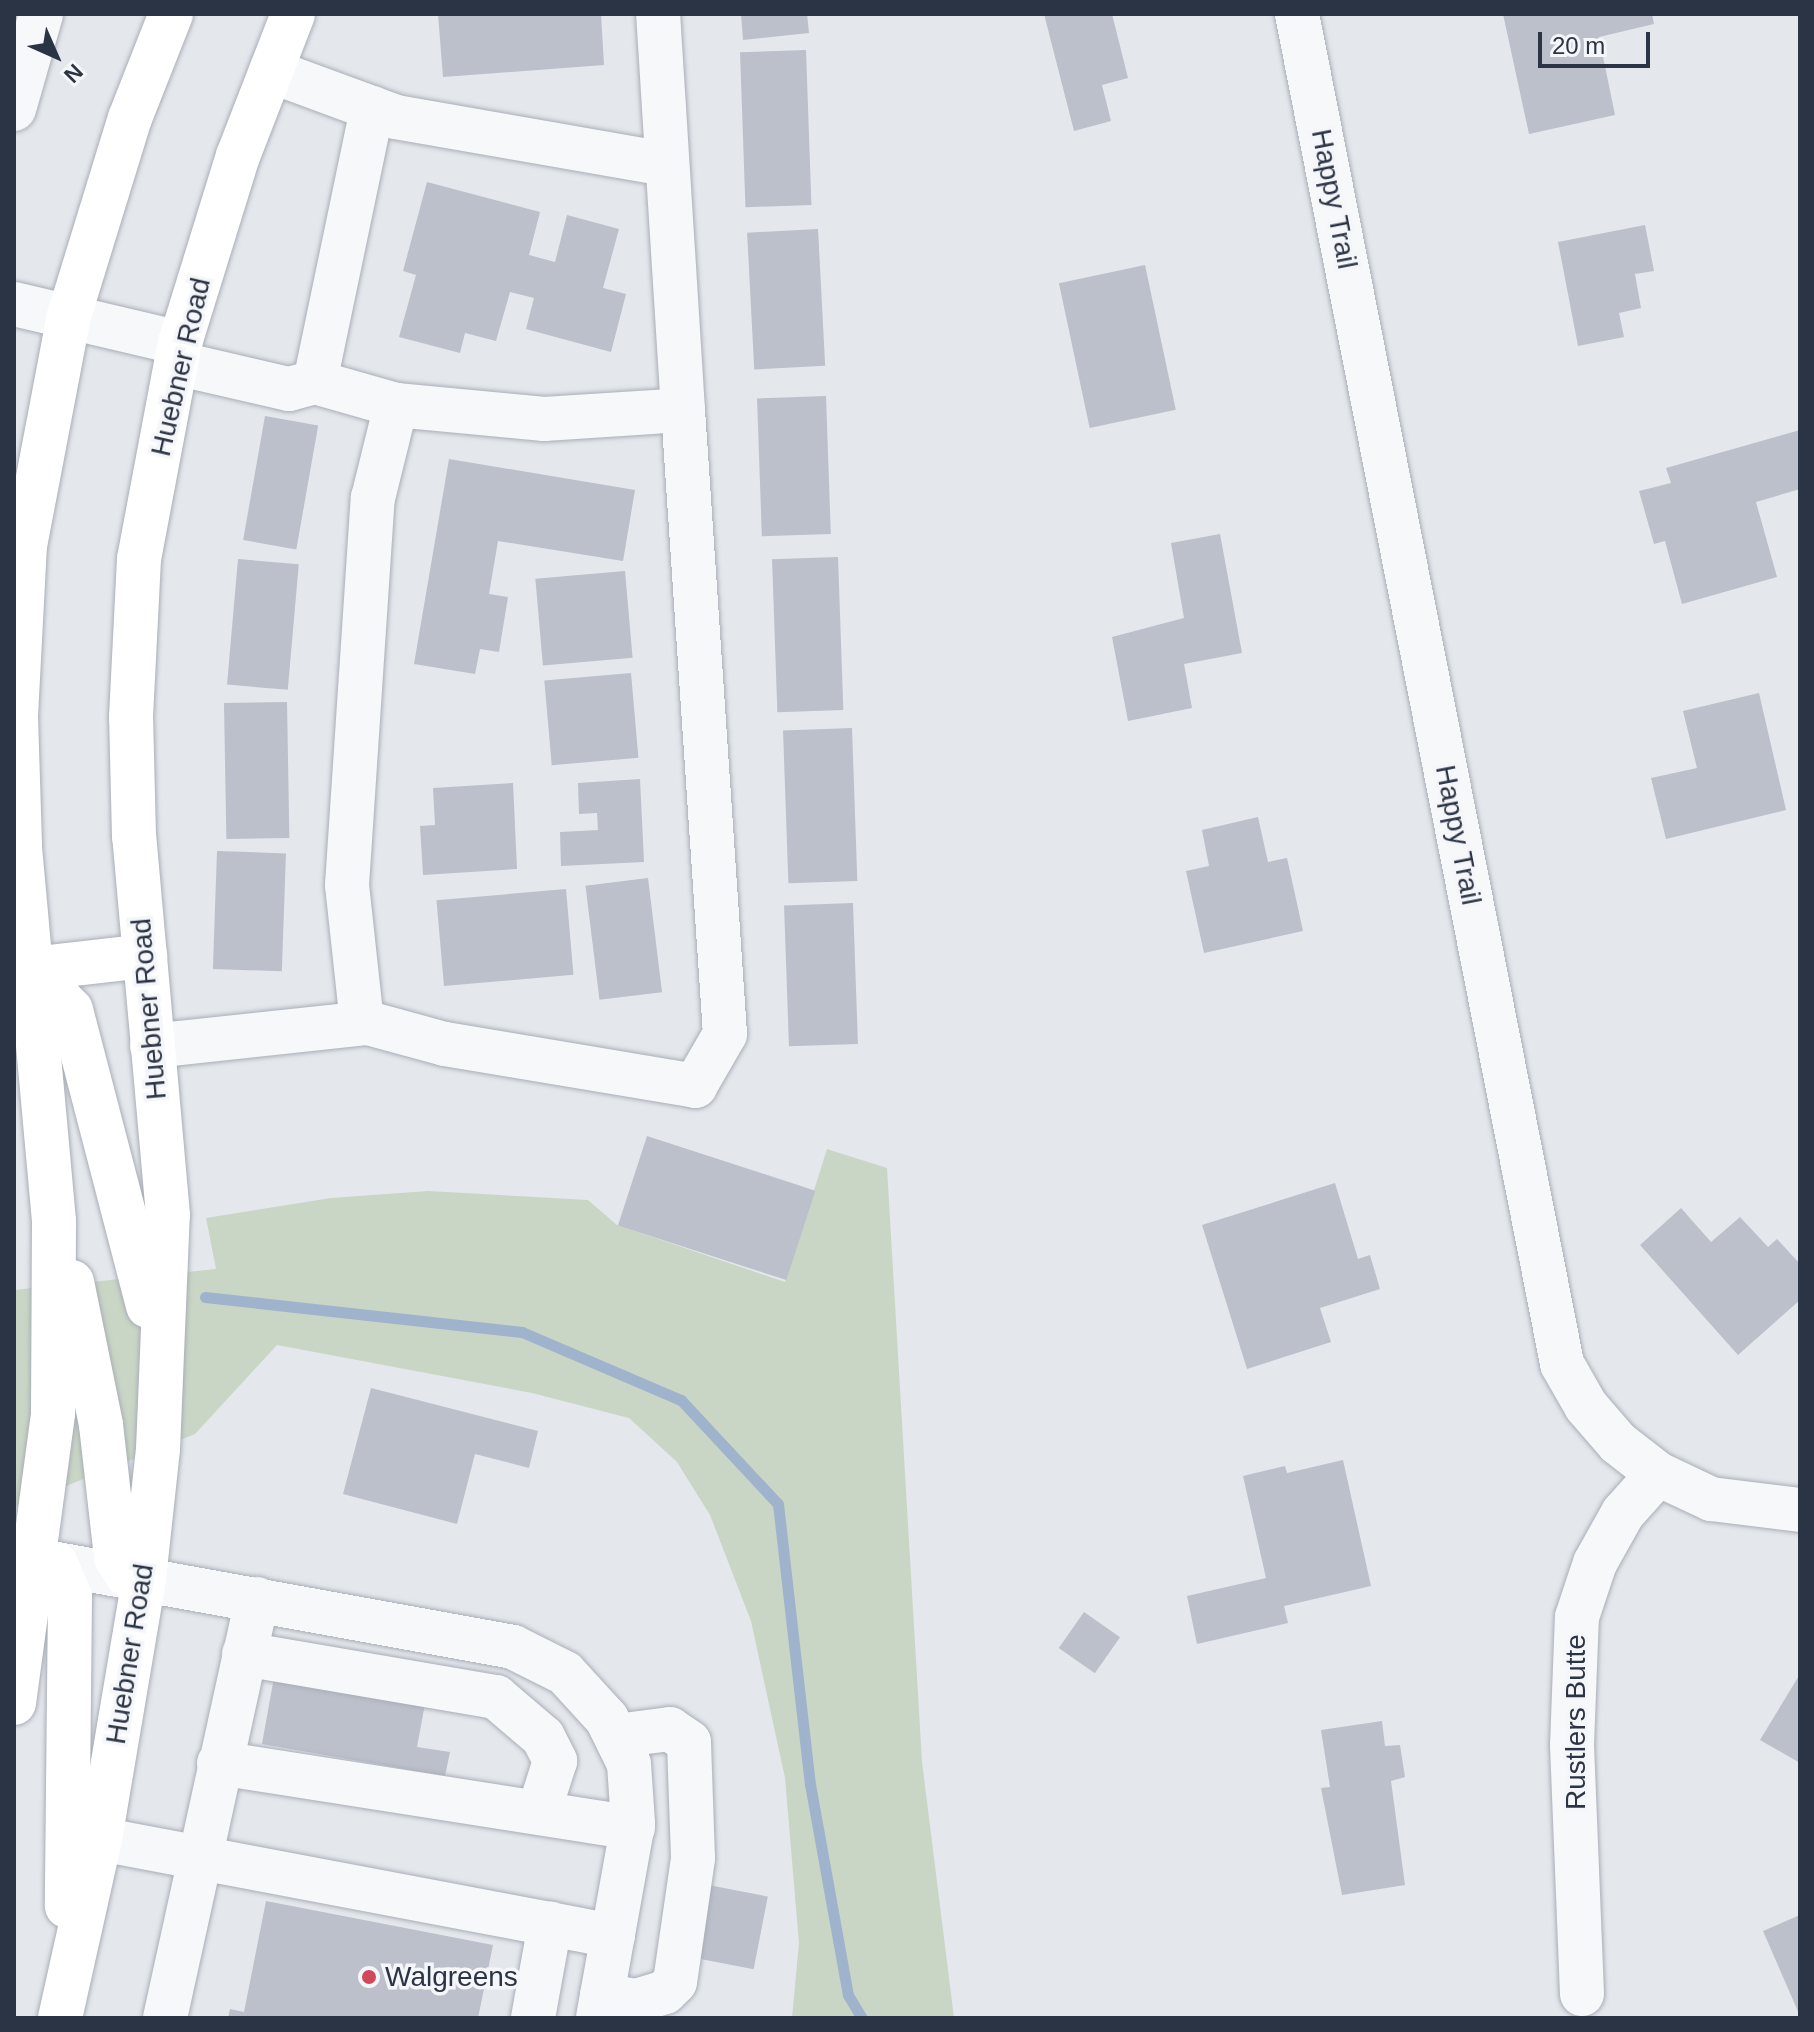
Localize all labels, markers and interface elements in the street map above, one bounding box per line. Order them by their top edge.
north arrow [16,16,96,96]
scale bar [1542,16,1654,66]
text: 20 m [1552,32,1605,59]
text: N [59,59,88,88]
street label: Happy Trail [1304,126,1364,272]
street label: Huebner Road [144,274,218,460]
street label: Happy Trail [1428,762,1488,908]
street label: Huebner Road [124,917,174,1101]
street label: Huebner Road [99,1561,161,1747]
street label: Rustlers Butte [1559,1634,1593,1810]
place label: Walgreens [385,1960,518,1994]
marker: Walgreens [360,1968,378,1986]

